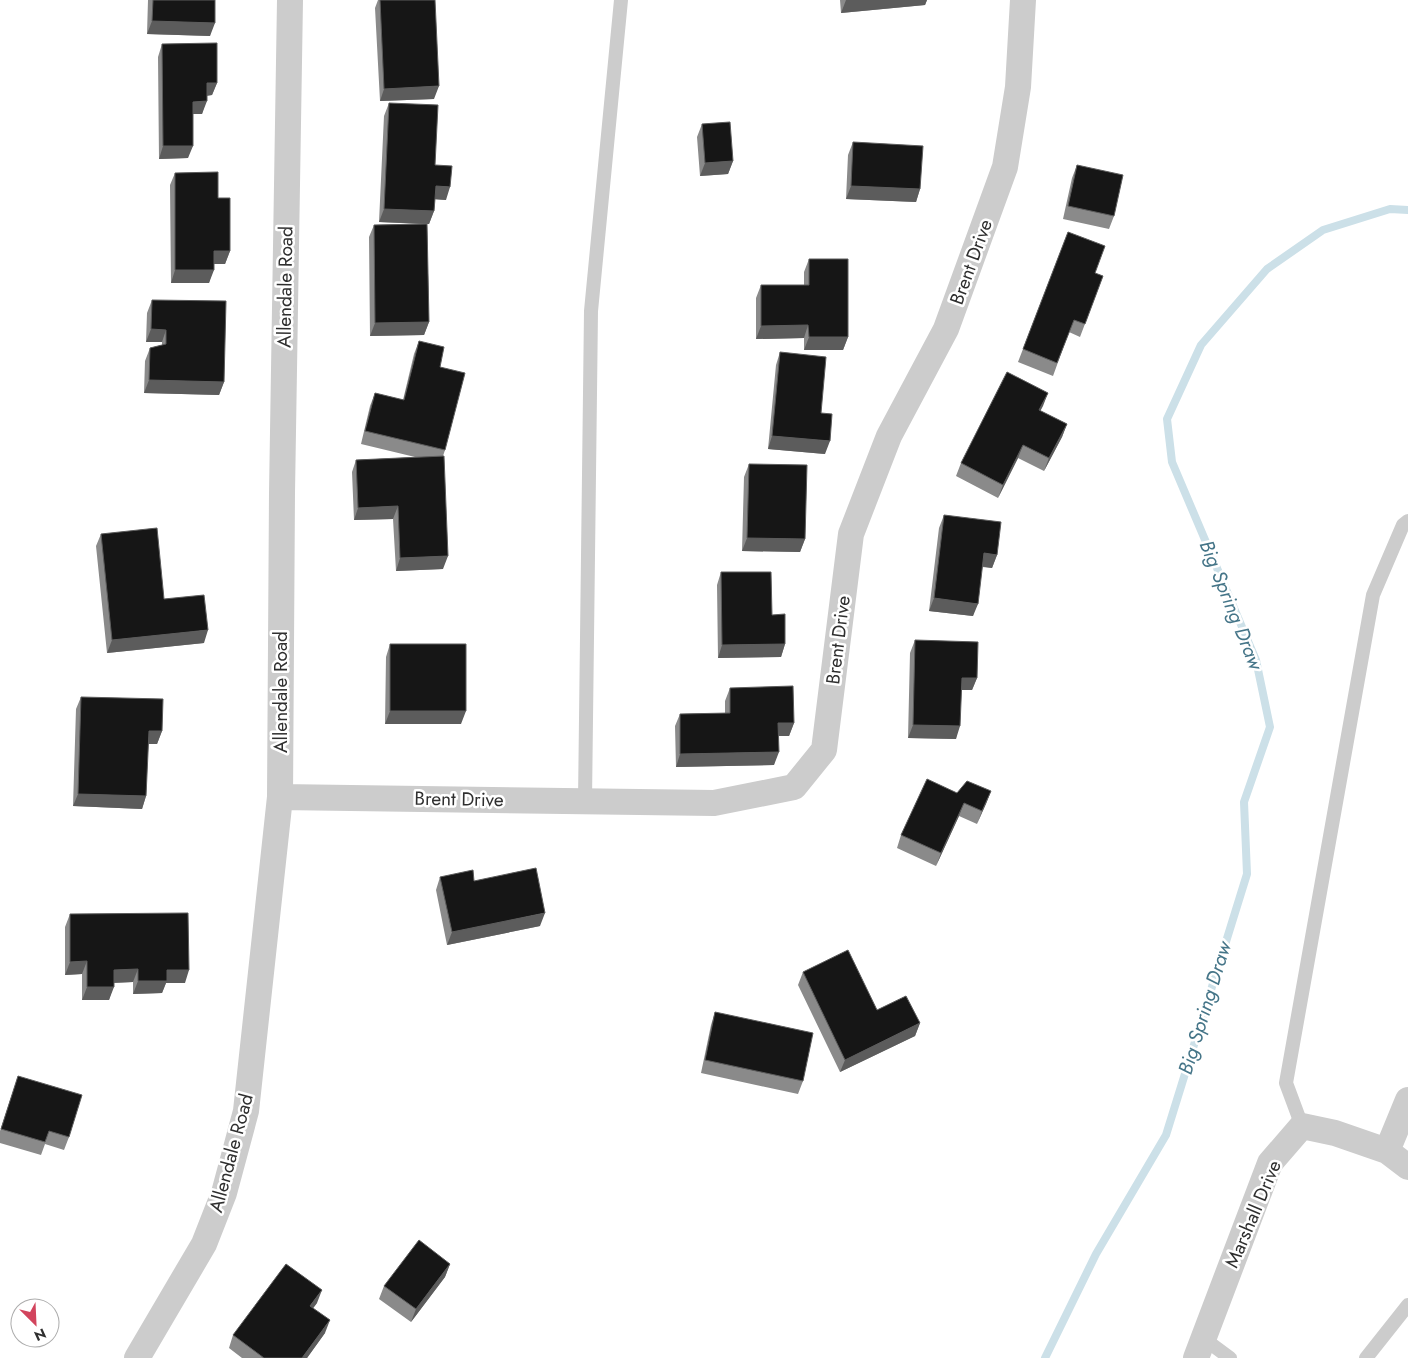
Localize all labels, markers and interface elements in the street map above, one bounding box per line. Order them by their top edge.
street label: Brent Drive [943,215,999,308]
street label: Allendale Road [270,226,300,348]
water label: Big Spring Draw [1192,536,1271,676]
street label: Brent Drive [819,594,857,686]
street label: Allendale Road [267,631,294,753]
street label: Brent Drive [414,785,504,813]
water label: Big Spring Draw [1171,936,1240,1078]
street label: Allendale Road [202,1091,260,1215]
street label: Marshall Drive [1218,1156,1288,1272]
north arrow [10,1298,60,1348]
text: N [31,1323,49,1346]

